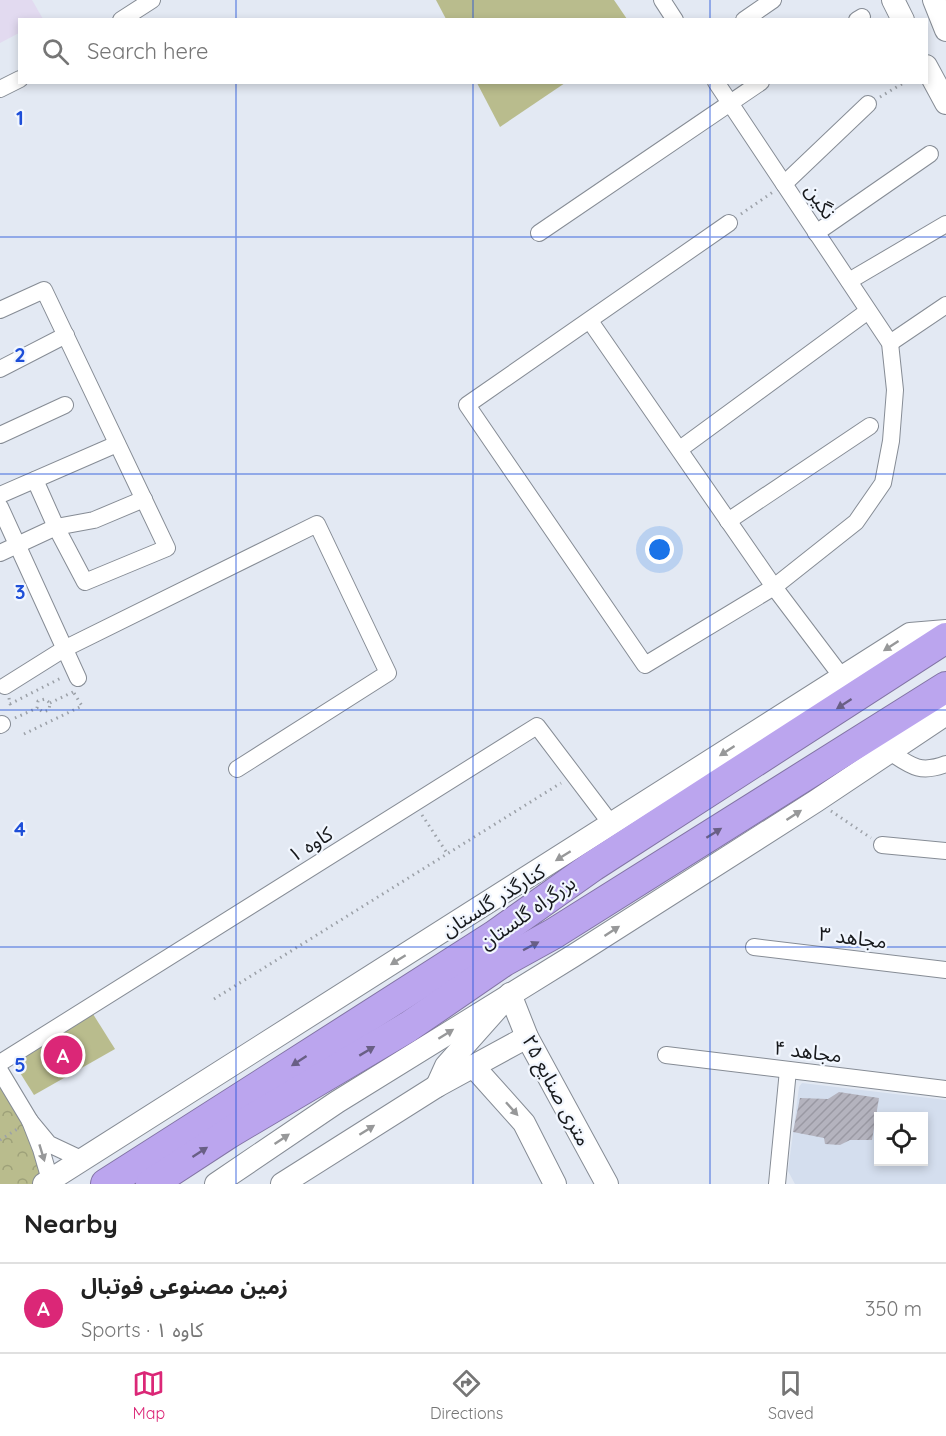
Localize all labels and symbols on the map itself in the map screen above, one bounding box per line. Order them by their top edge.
text: 1 [16,105,24,130]
street label: نگین [800,178,842,224]
text: 2 [14,342,26,367]
your location [645,535,674,564]
text: 3 [15,579,25,604]
one-way arrow [883,640,899,651]
one-way arrow [836,698,852,709]
one-way arrow [719,745,735,756]
one-way arrow [786,810,802,821]
text: 4 [14,816,26,841]
street label: کاوه ۱ [283,820,338,867]
one-way arrow [706,827,723,838]
one-way arrow [555,850,571,862]
street label: کنارگذر گلستان [437,858,550,942]
street label: بزرگراه گلستان [474,870,580,954]
street label: مجاهد ۳ [818,920,888,954]
one-way arrow [604,926,620,937]
one-way arrow [522,941,539,951]
one-way arrow [390,955,406,966]
one-way arrow [438,1029,454,1040]
street label: ۲۵ متری صنایع [515,1030,597,1151]
pin: A [44,1032,82,1078]
street label: مجاهد ۴ [773,1034,843,1068]
one-way arrow [359,1046,375,1057]
text: 5 [14,1052,26,1077]
one-way arrow [291,1055,307,1066]
one-way arrow [505,1102,519,1117]
one-way arrow [359,1125,375,1136]
one-way arrow [274,1134,290,1145]
one-way arrow [38,1144,47,1162]
one-way arrow [192,1147,208,1158]

